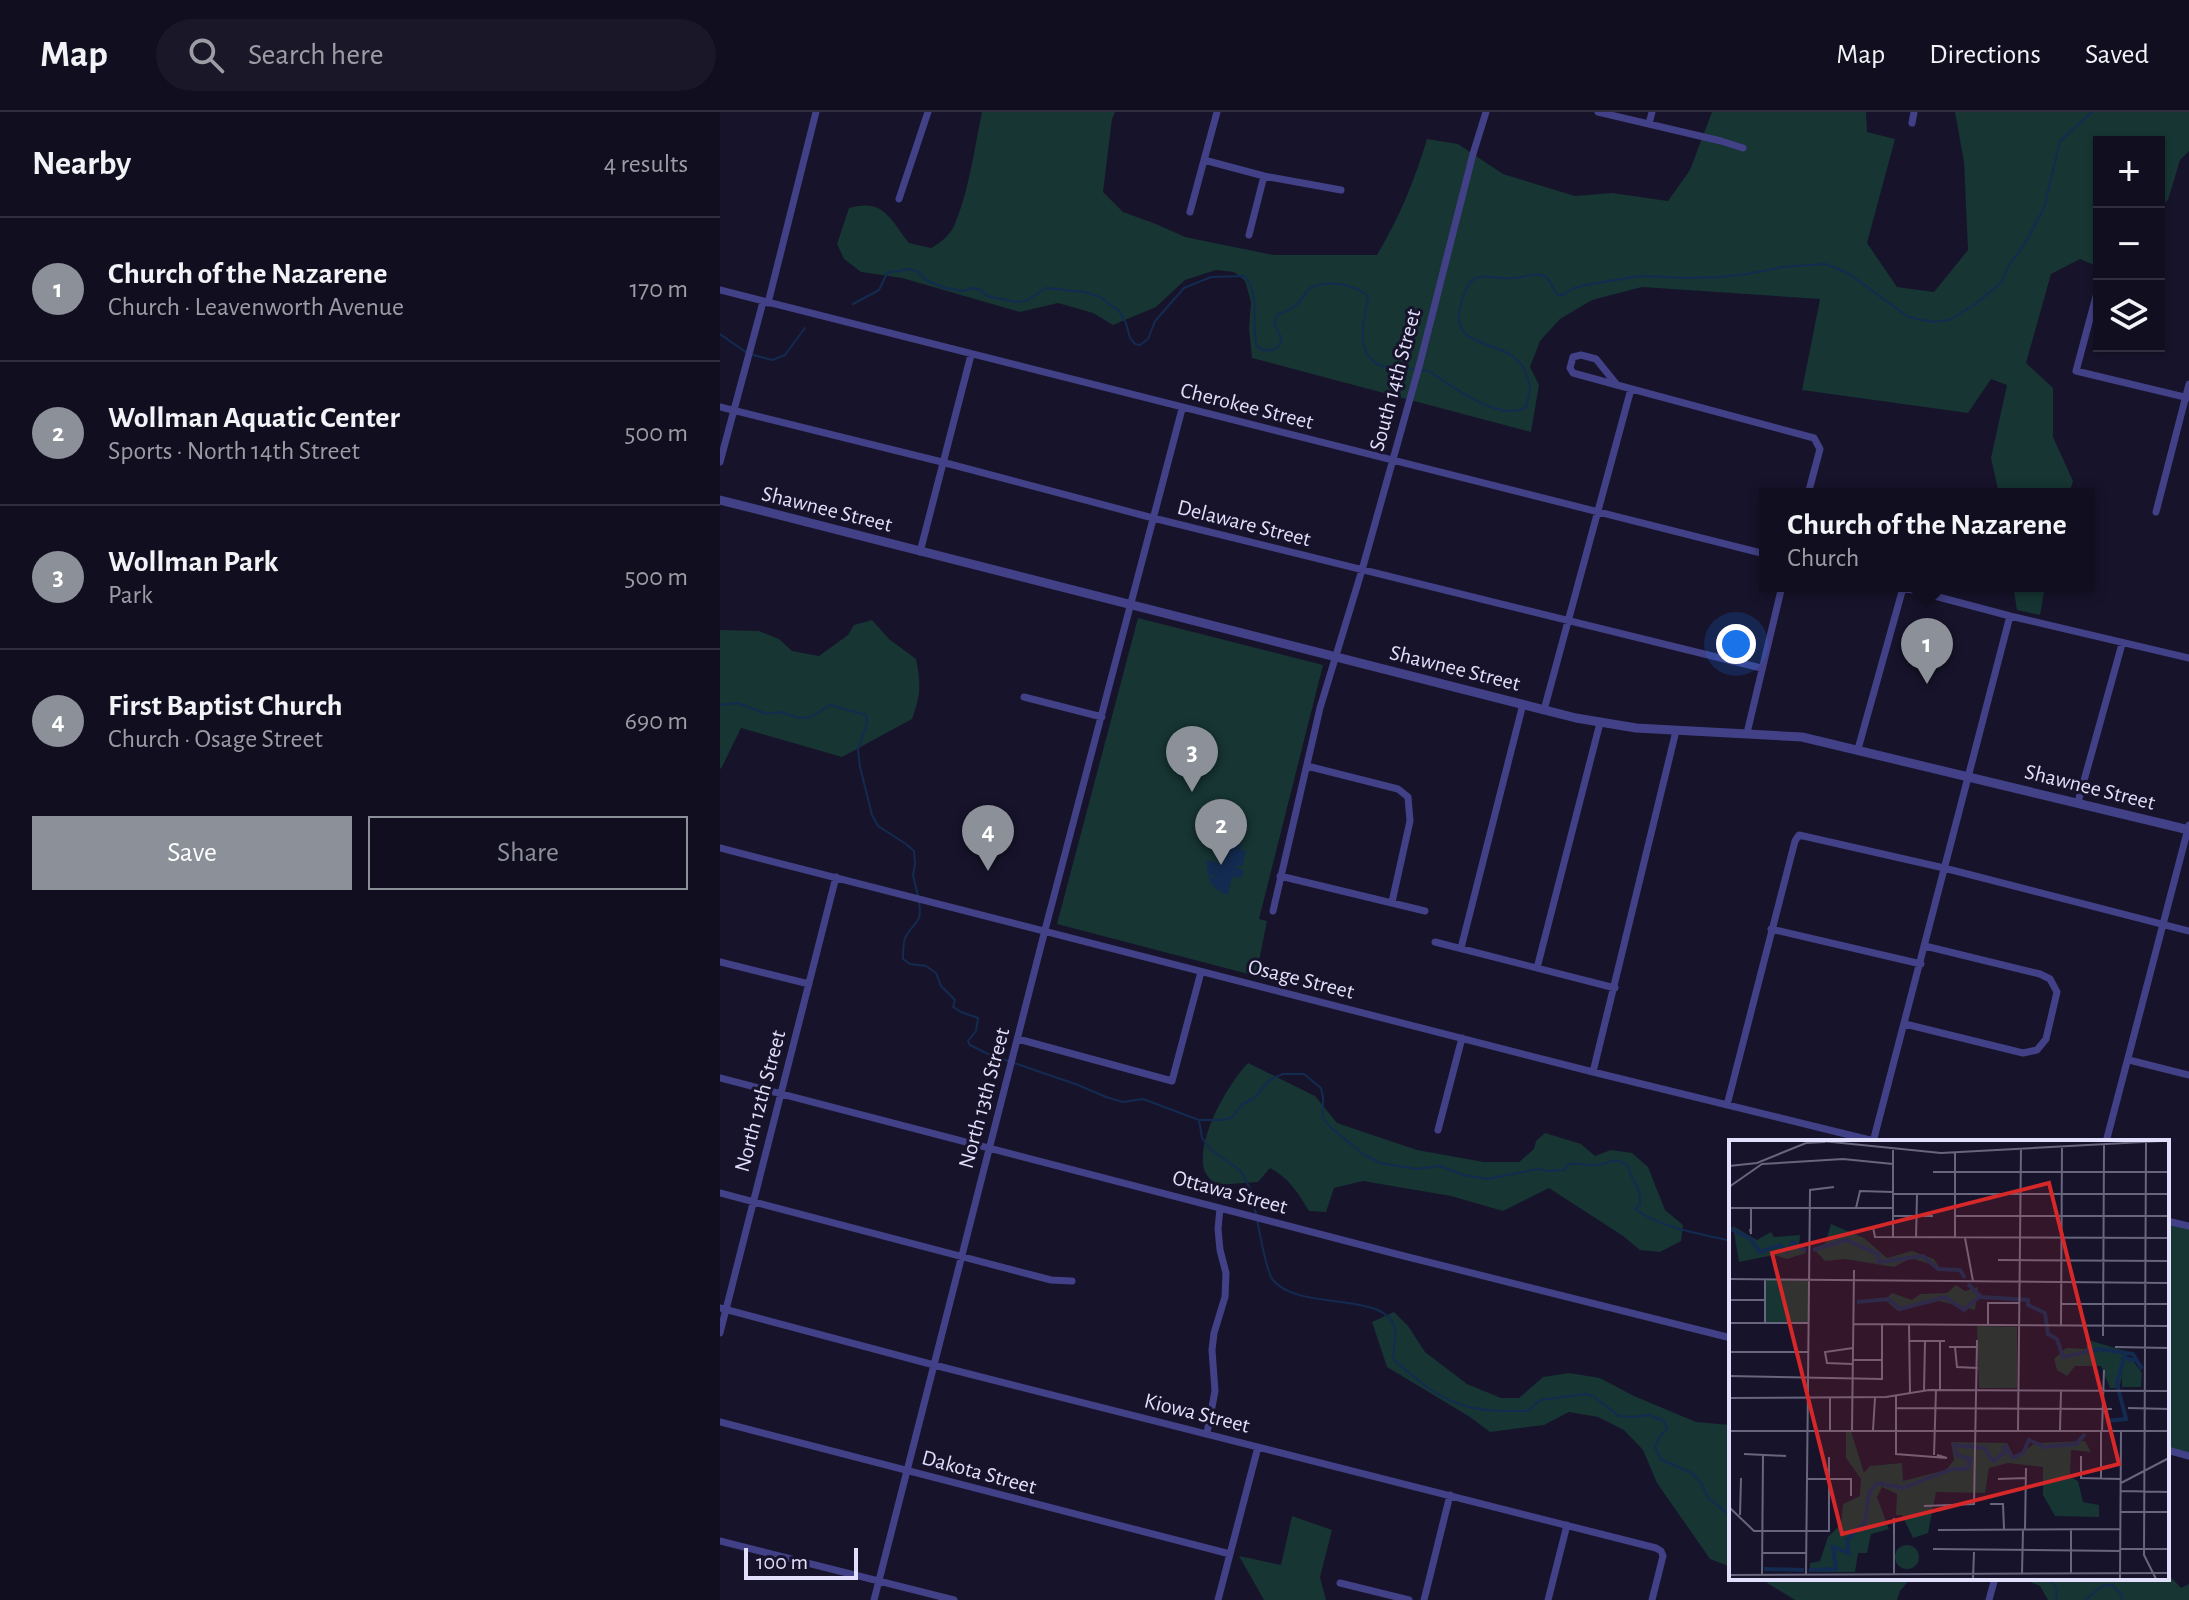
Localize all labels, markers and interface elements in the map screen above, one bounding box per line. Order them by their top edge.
search box [156,19,716,91]
icon: search [184,33,228,77]
text: Map [40,36,108,74]
text: Search here [248,40,384,70]
text: Map [1836,41,1885,69]
text: Directions [1929,41,2041,69]
text: Saved [2085,41,2149,69]
map controls [2093,136,2165,352]
button: + [2093,136,2165,208]
text: Nearby [32,147,131,181]
text: 4 results [604,151,688,177]
button: − [2093,208,2165,280]
text: Church of the Nazarene [108,259,387,289]
text: 1 [53,276,63,302]
text: 170 m [629,276,688,302]
button: layers [2093,280,2165,352]
text: Church · Leavenworth Avenue [108,294,404,320]
street label: South 14th Street [1365,307,1425,453]
street label: Cherokee Street [1178,379,1316,433]
text: Wollman Aquatic Center [108,403,400,433]
text: 2 [52,420,64,446]
text: 500 m [625,420,688,446]
text: Sports · North 14th Street [108,438,360,464]
street label: Shawnee Street [760,482,894,536]
popup [1759,488,2095,592]
street label: Delaware Street [1175,496,1313,550]
text: Church of the Nazarene [1787,510,2067,540]
text: Church [1787,545,1859,571]
text: Wollman Park [108,547,278,577]
text: 3 [52,564,64,590]
text: 500 m [625,564,688,590]
text: Park [108,582,153,608]
pin: 1 [1901,618,1953,684]
your location [1716,624,1756,664]
street label: Shawnee Street [1388,641,1522,695]
text: First Baptist Church [108,691,343,721]
text: 4 [51,708,65,734]
text: 690 m [625,708,688,734]
text: Church · Osage Street [108,726,323,752]
pin: 3 [1166,726,1218,792]
street label: Shawnee Street [2023,760,2157,814]
pin: 2 [1195,799,1247,865]
pin: 4 [962,805,1014,871]
button: Save [32,816,352,890]
button: Share [368,816,688,890]
street label: Osage Street [1246,955,1356,1003]
street label: North 13th Street [955,1025,1013,1171]
street label: North 12th Street [731,1028,789,1174]
inset map [1729,1140,2169,1580]
street label: Ottawa Street [1170,1166,1290,1218]
street label: Kiowa Street [1142,1389,1252,1437]
street label: Dakota Street [919,1446,1039,1498]
scale bar [744,1544,858,1580]
text: 100 m [756,1551,808,1573]

